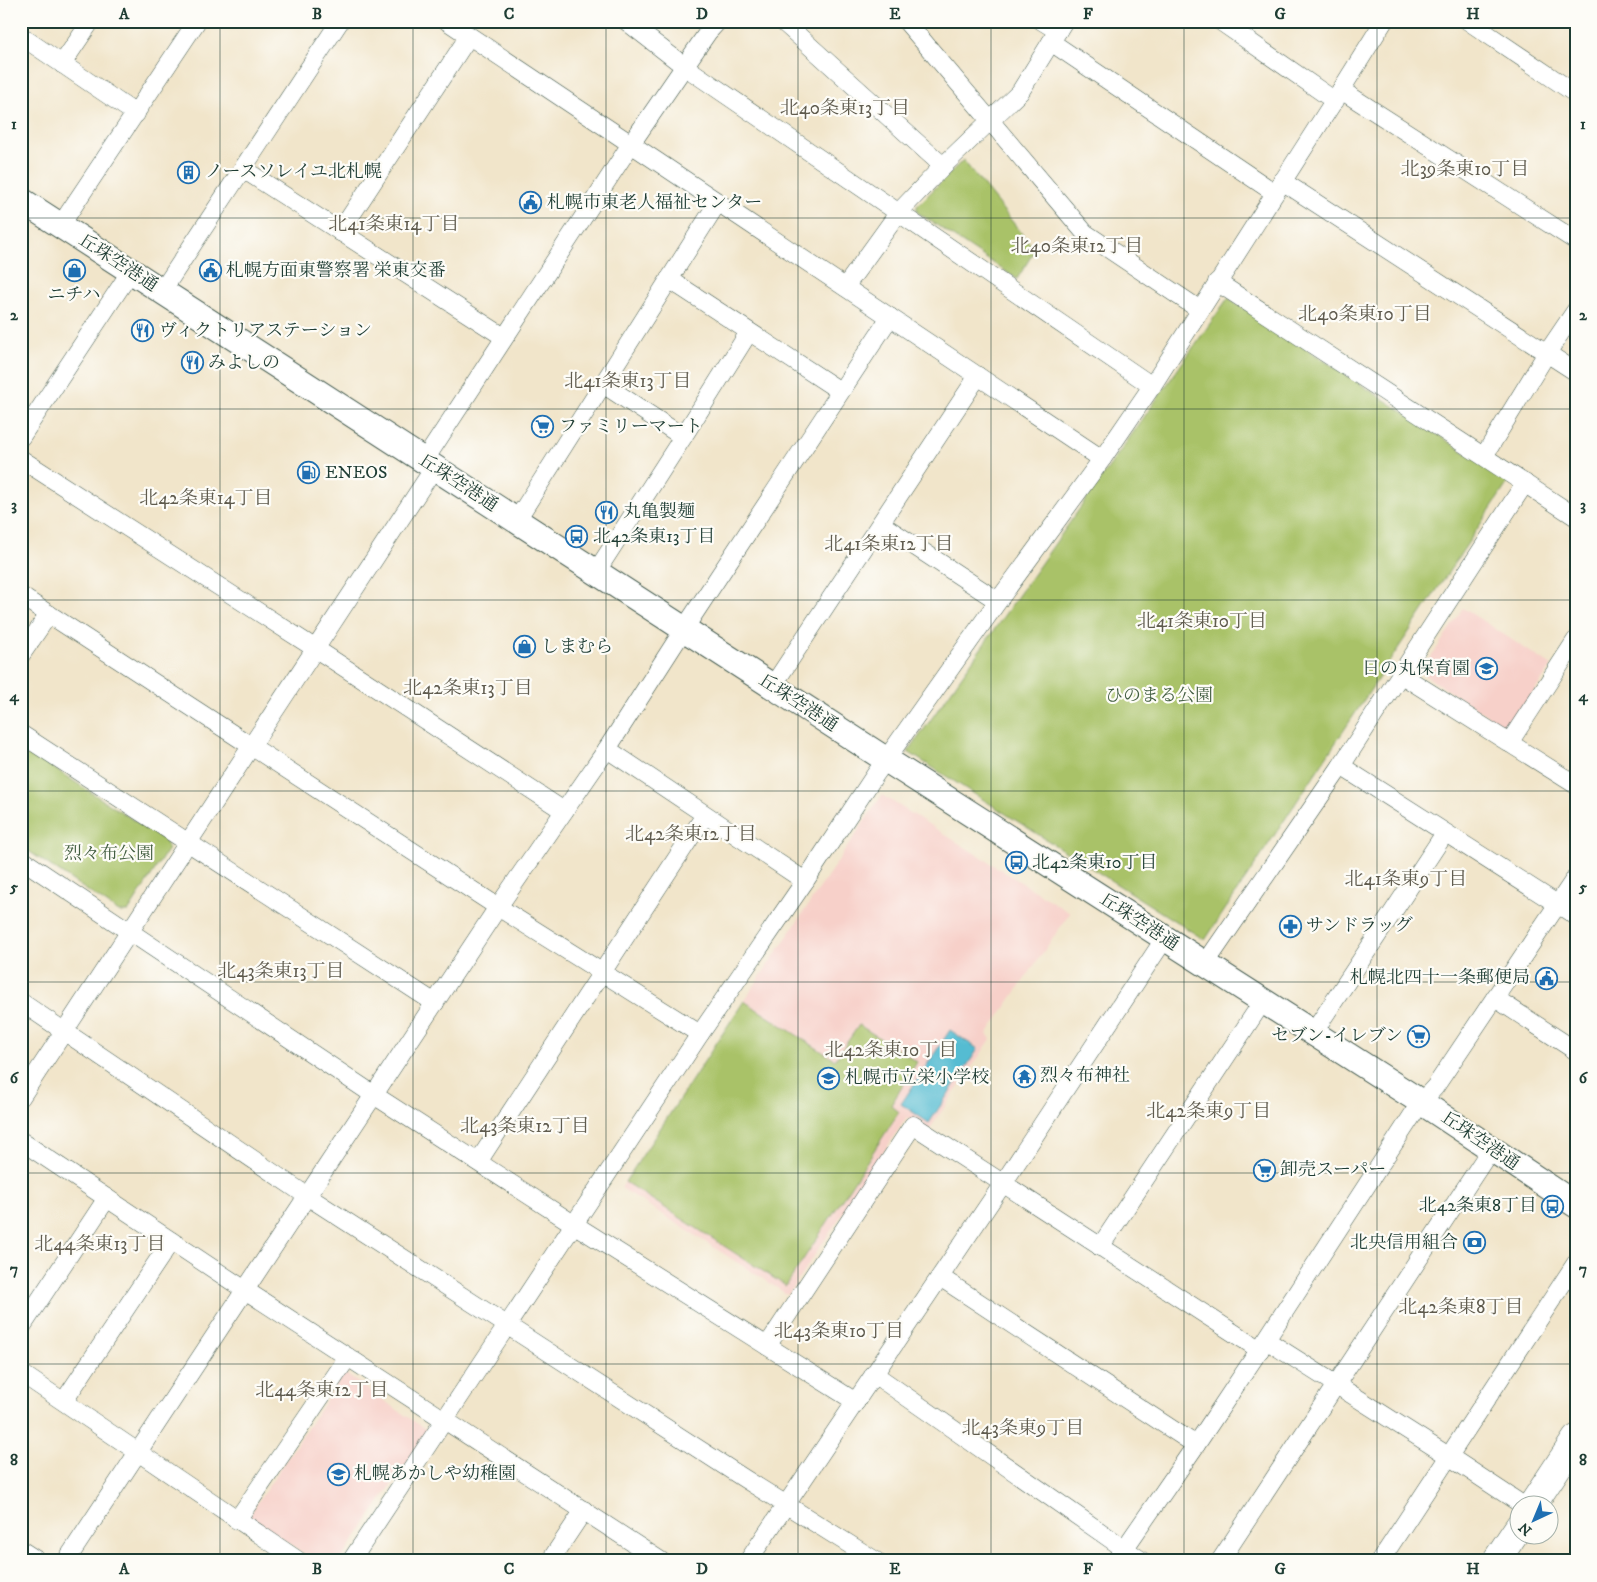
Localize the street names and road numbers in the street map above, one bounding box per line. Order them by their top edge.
street label: 丘珠空港通 [74,229,162,297]
street label: 丘珠空港通 [414,449,502,517]
street label: 丘珠空港通 [754,669,842,737]
street label: 丘珠空港通 [1095,888,1183,956]
street label: 丘珠空港通 [1437,1107,1523,1175]

